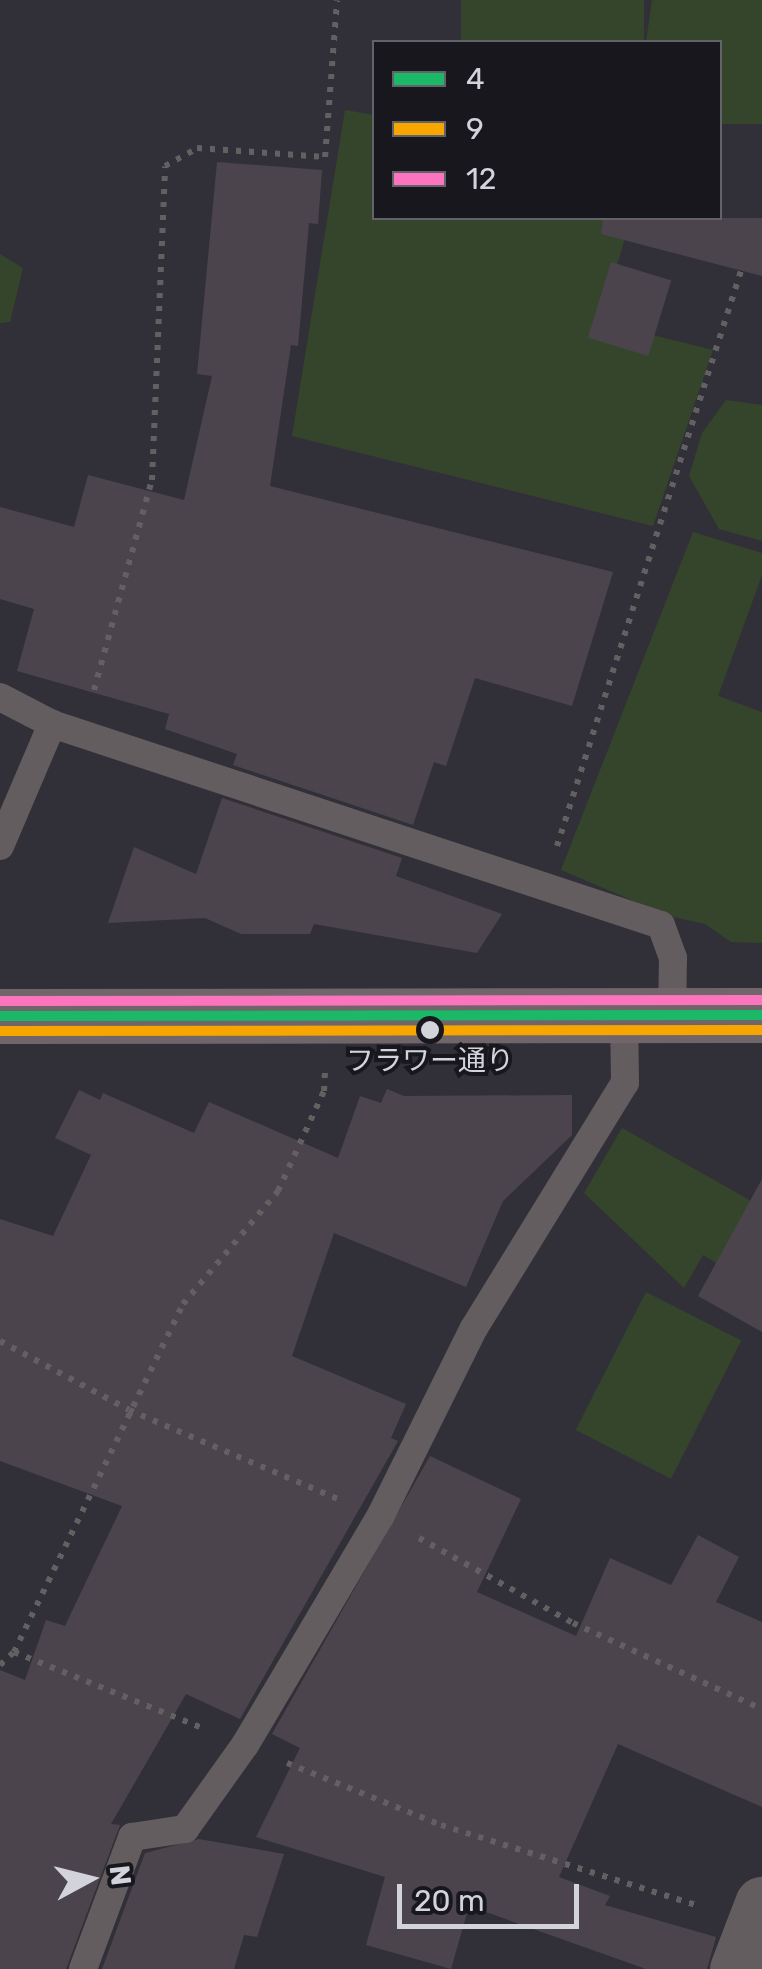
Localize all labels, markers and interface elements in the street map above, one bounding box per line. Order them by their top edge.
legend [372,40,722,220]
text: 4 [466,61,485,97]
text: 9 [466,111,484,147]
text: 12 [466,161,496,197]
marker: フラワー通り [420,1020,440,1040]
place label: フラワー通り [346,1044,514,1078]
north arrow [40,1829,140,1929]
text: N [103,1863,138,1887]
scale bar [402,1864,584,1926]
text: 20 m [414,1883,485,1919]

